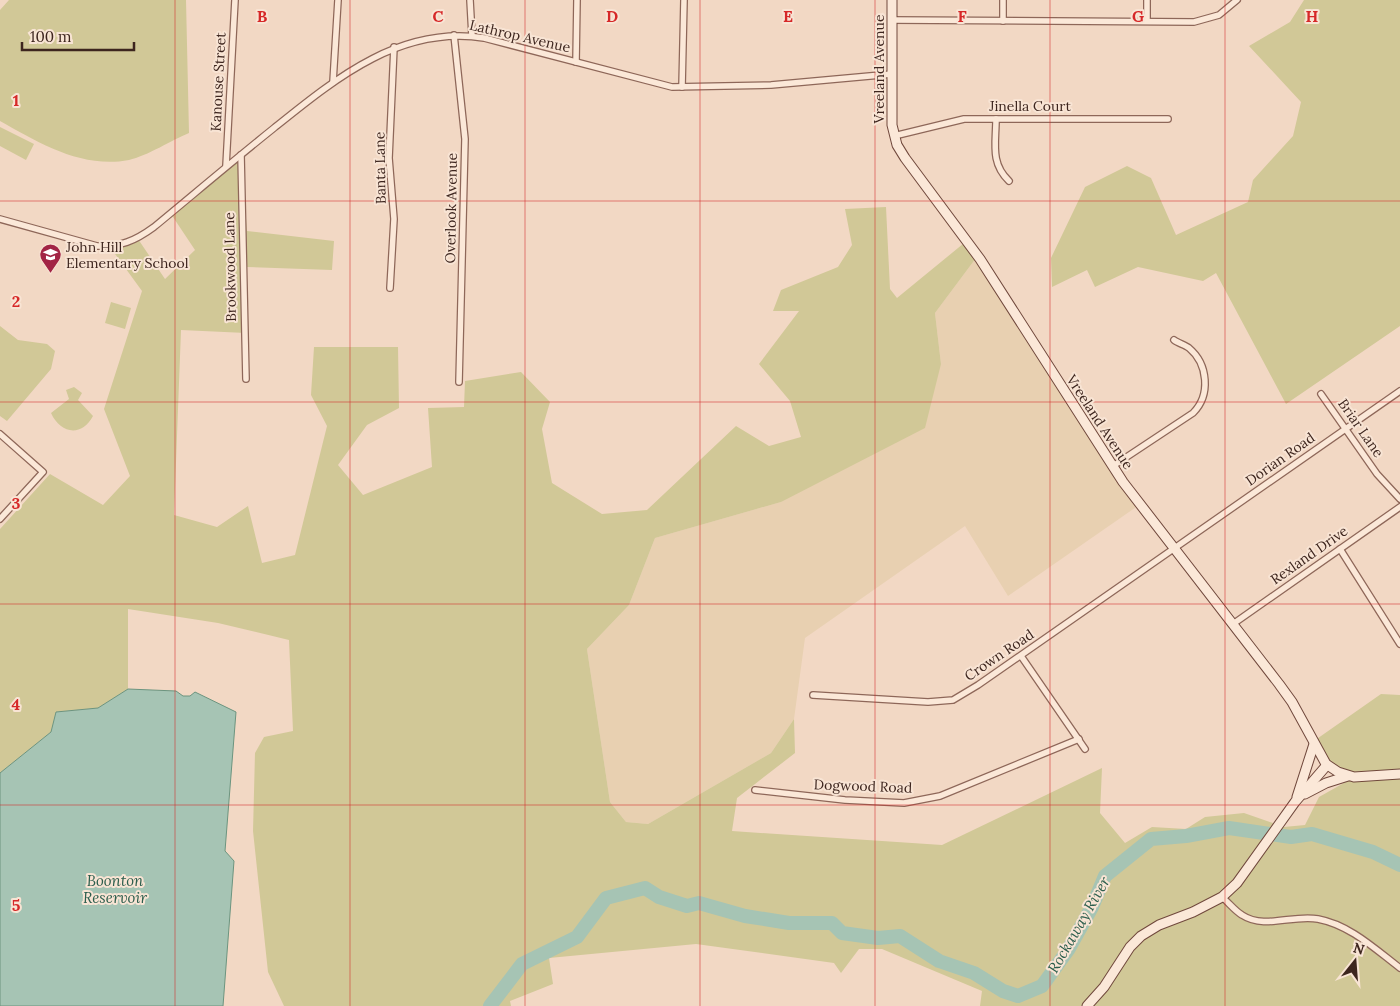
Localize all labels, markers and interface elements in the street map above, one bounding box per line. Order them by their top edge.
text: B [257,6,268,26]
text: C [432,6,444,26]
text: D [606,6,618,26]
text: E [783,6,793,26]
text: F [957,6,967,26]
text: G [1132,6,1144,26]
text: H [1306,6,1319,26]
street label: Vreeland Avenue [870,14,888,125]
street label: Lathrop Avenue [468,16,573,56]
scale bar [22,20,135,52]
text: 100 m [30,27,71,46]
street label: Kanouse Street [206,31,230,132]
text: 1 [13,90,19,110]
street label: Jinella Court [988,97,1071,115]
street label: Banta Lane [370,131,390,204]
street label: Overlook Avenue [441,152,461,263]
street label: Brookwood Lane [220,212,240,322]
place label: John Hill Elementary School [65,238,189,272]
school or university icon: John Hill Elementary School [38,243,62,274]
text: 2 [12,291,20,311]
street label: Vreeland Avenue [1062,371,1137,473]
street label: Briar Lane [1334,395,1388,461]
street label: Dorian Road [1242,429,1318,489]
text: 3 [12,493,21,513]
street label: Rexland Drive [1267,522,1351,588]
street label: Crown Road [961,625,1037,685]
text: 4 [12,694,21,714]
street label: Dogwood Road [813,775,913,797]
water label: Boonton Reservoir [83,871,147,907]
water label: Rockaway River [1043,873,1114,976]
text: 5 [12,895,21,915]
north arrow [1330,936,1380,986]
text: N [1351,938,1367,959]

